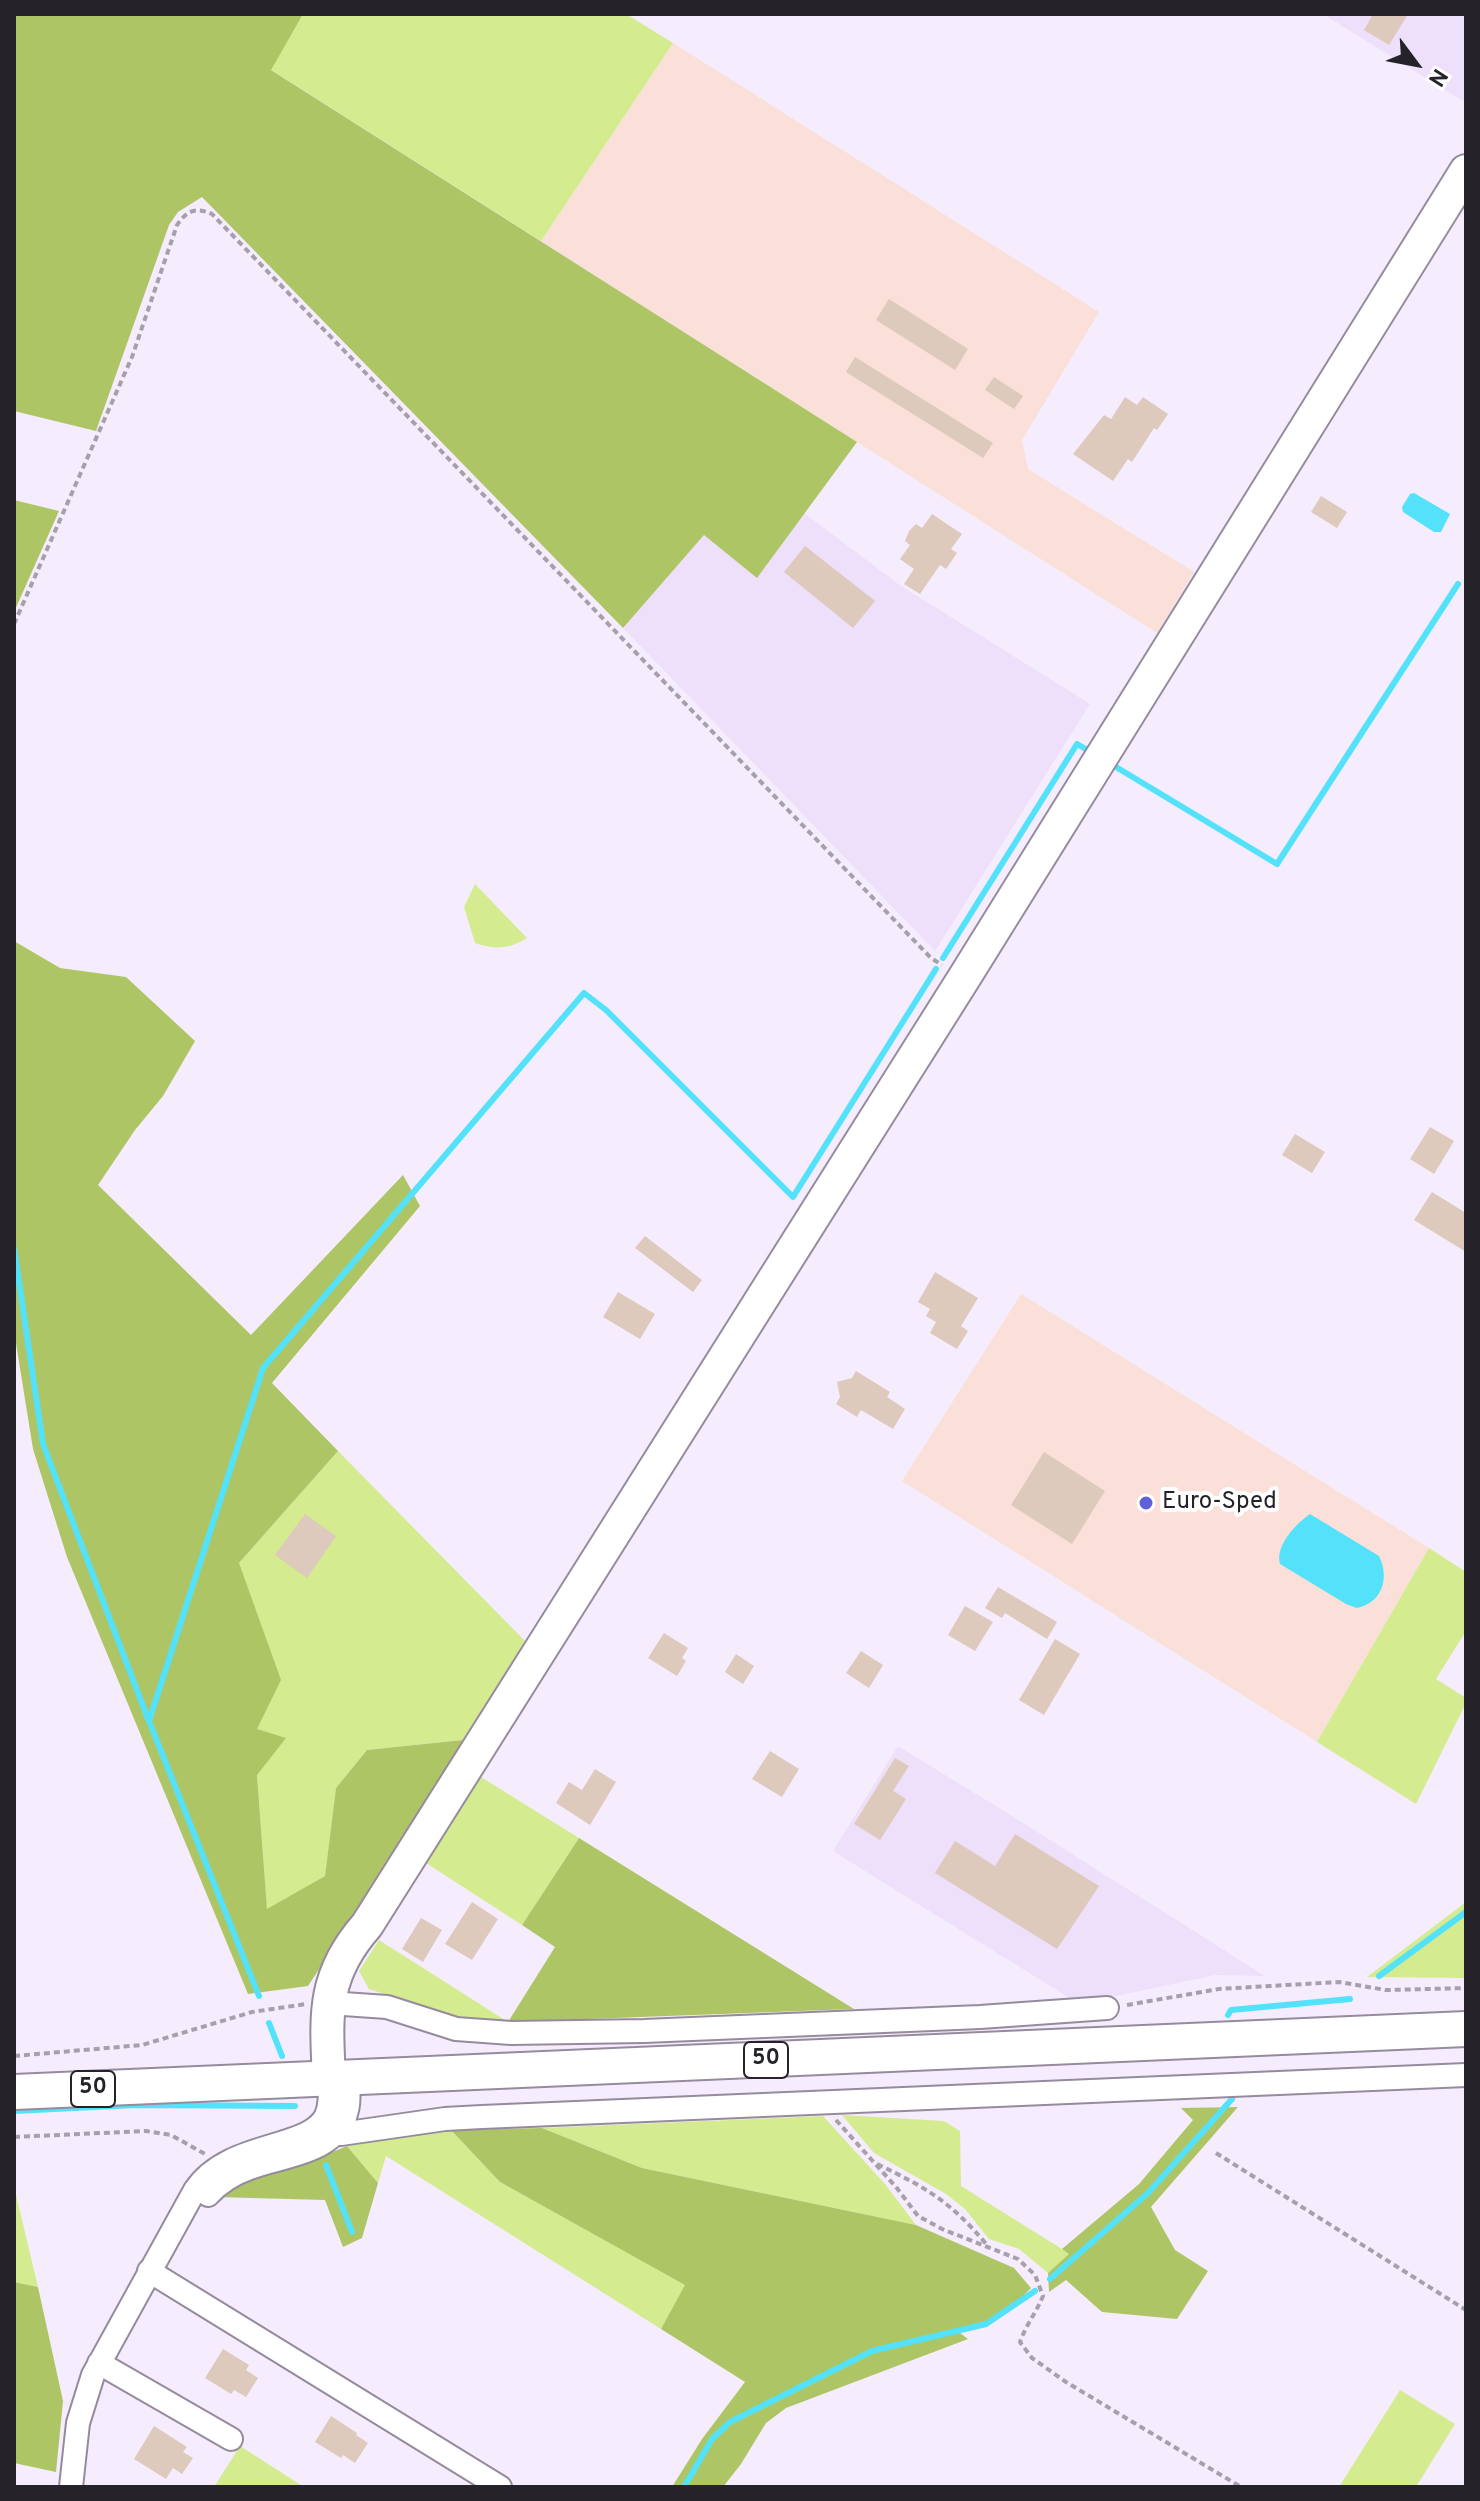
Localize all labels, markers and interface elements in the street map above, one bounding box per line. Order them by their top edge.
north arrow [1376,24,1456,104]
text: N [1421,63,1452,91]
place label: Euro-Sped [1162,1489,1277,1517]
marker: Euro-Sped [1137,1494,1155,1512]
road number: 50 [744,2042,788,2078]
road number: 50 [71,2071,115,2107]

